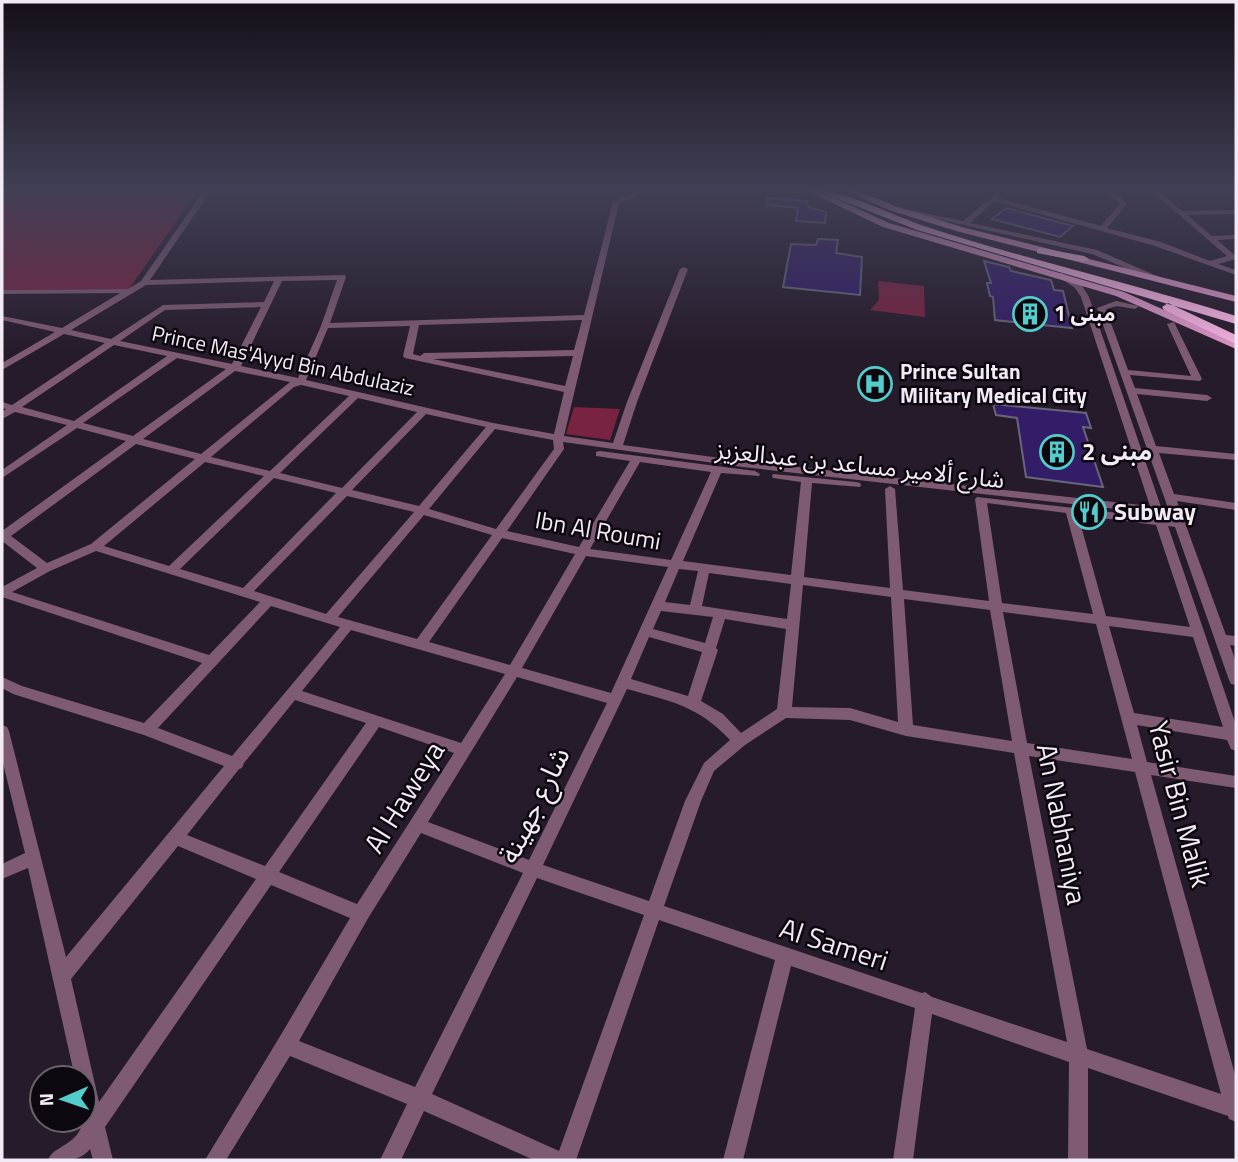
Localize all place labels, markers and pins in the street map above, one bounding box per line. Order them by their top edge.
building icon: مبنى 1 [1011,295,1049,333]
place label: مبنى 1 [1054,297,1116,329]
place label: Prince Sultan Military Medical City [900,355,1087,411]
hospital icon: Prince Sultan Military Medical City [856,365,894,403]
building icon: مبنى 2 [1038,433,1076,471]
place label: مبنى 2 [1082,433,1152,469]
restaurant icon: Subway [1070,493,1108,531]
place label: Subway [1114,493,1196,529]

